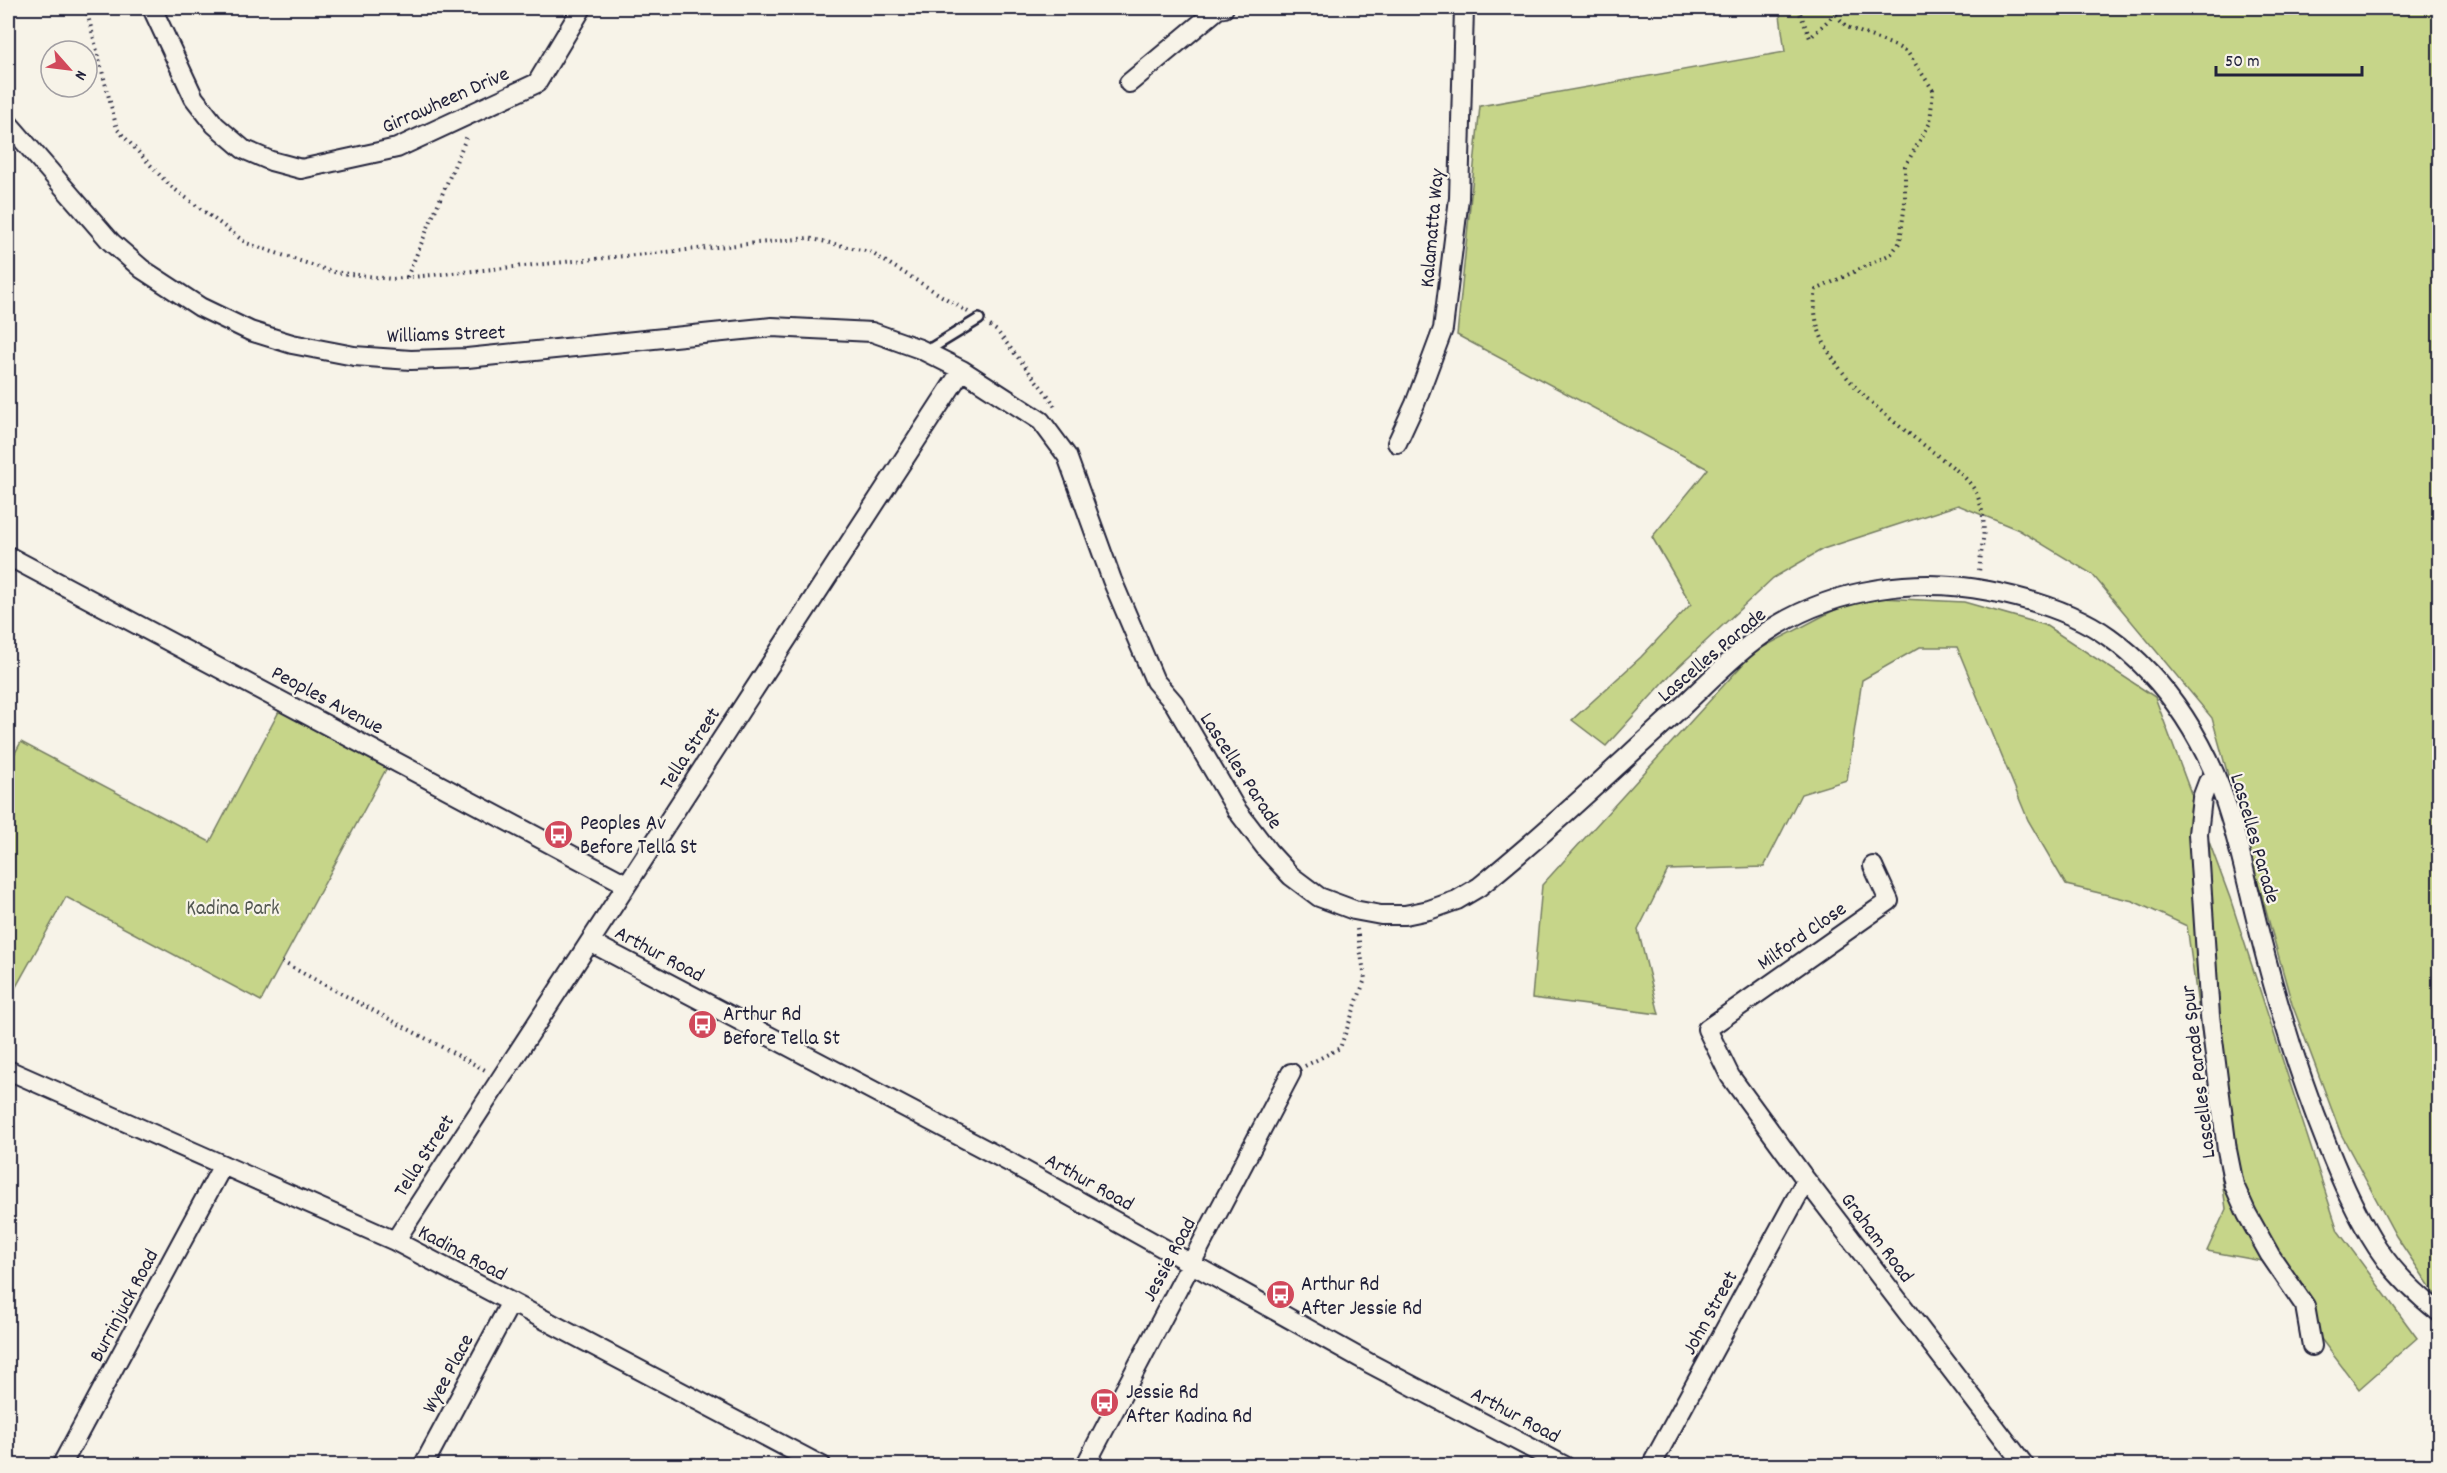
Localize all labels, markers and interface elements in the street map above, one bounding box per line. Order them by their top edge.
north arrow [39,39,99,99]
scale bar [2216,39,2362,77]
text: 50 m [2225,50,2260,75]
street label: Girrawheen Drive [378,60,515,143]
text: N [68,66,92,84]
street label: Kalamatta Way [1414,167,1454,289]
street label: Williams Street [386,319,506,353]
street label: Lascelles Parade [1652,602,1774,711]
street label: Peoples Avenue [265,659,388,744]
street label: Tella Street [654,702,730,797]
street label: Lascelles Parade [1190,707,1289,836]
street label: Lascelles Parade [2220,770,2286,907]
place label: Peoples Av Before Tella St [580,810,697,864]
bus stop icon: Peoples Av Before Tella St [543,818,575,850]
park label: Kadina Park [186,895,280,925]
street label: Milford Close [1752,896,1854,979]
street label: Arthur Road [608,920,709,992]
street label: Lascelles Parade Spur [2174,983,2226,1160]
place label: Arthur Rd Before Tella St [723,1001,840,1055]
bus stop icon: Arthur Rd Before Tella St [686,1009,718,1041]
street label: Tella Street [388,1109,464,1204]
street label: Arthur Road [1039,1147,1138,1220]
street label: Graham Road [1832,1187,1920,1290]
street label: Jessie Road [1136,1213,1205,1308]
street label: Kadina Road [412,1219,511,1291]
street label: Burrinjuck Road [83,1245,168,1368]
street label: John Street [1676,1266,1747,1361]
place label: Arthur Rd After Jessie Rd [1301,1271,1422,1325]
bus stop icon: Arthur Rd After Jessie Rd [1264,1279,1296,1311]
street label: Wyee Place [416,1329,483,1419]
place label: Jessie Rd After Kadina Rd [1126,1379,1252,1433]
street label: Arthur Road [1464,1381,1565,1453]
bus stop icon: Jessie Rd After Kadina Rd [1089,1387,1121,1419]

